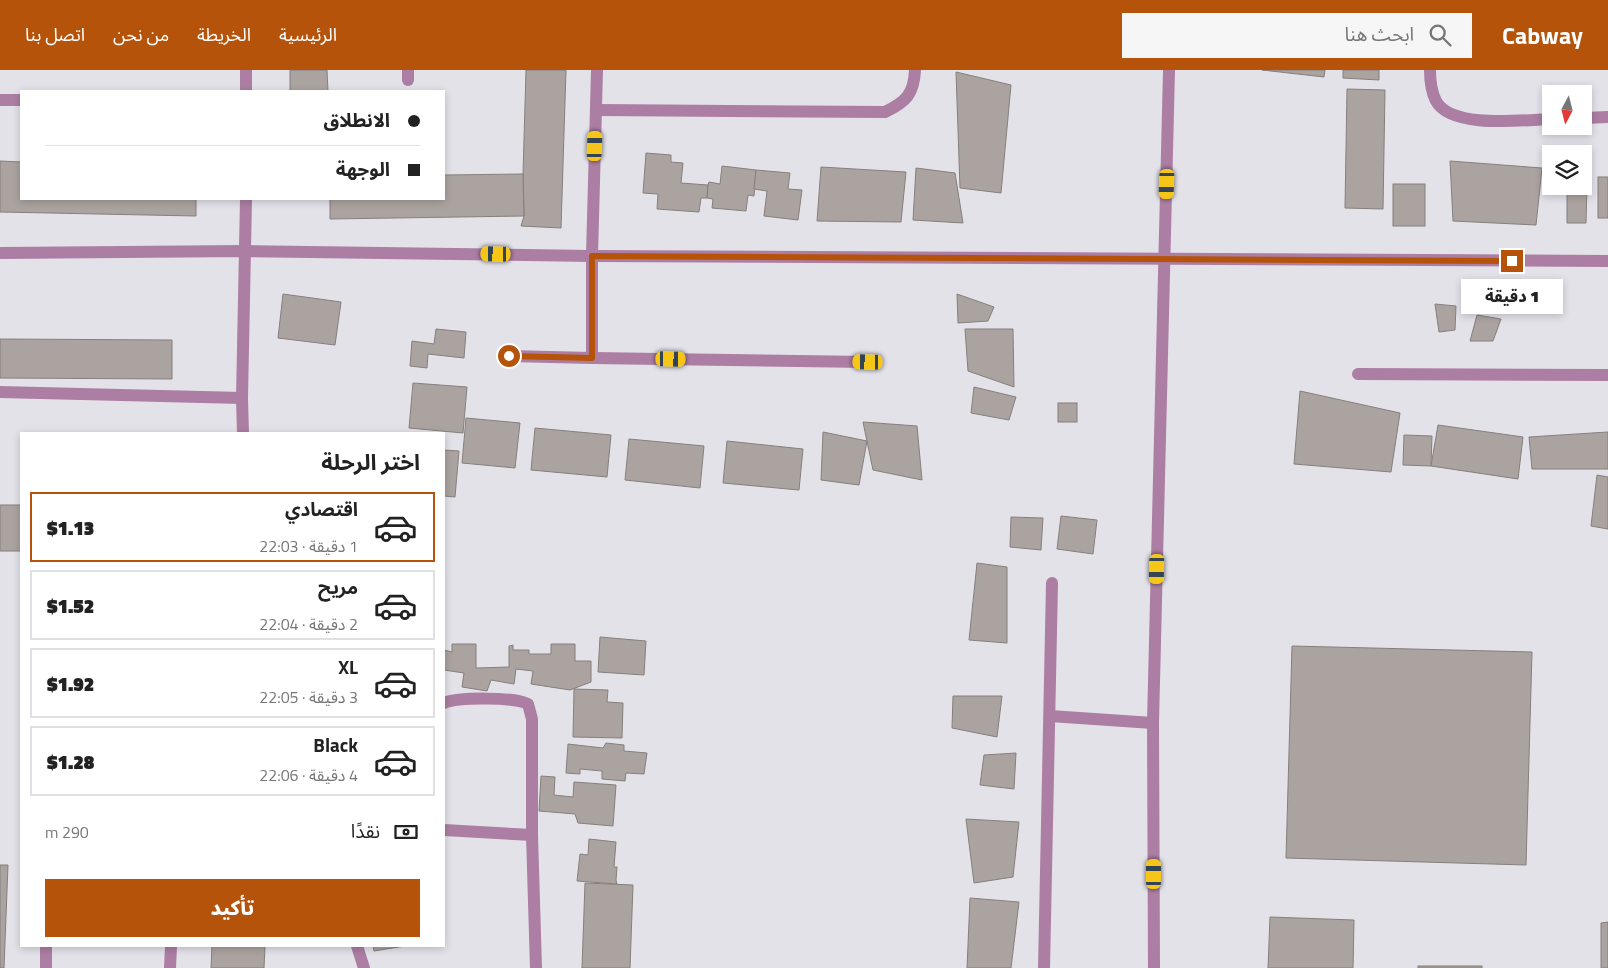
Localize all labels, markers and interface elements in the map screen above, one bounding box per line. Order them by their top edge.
search box [1122,13,1472,58]
text: Cabway [1502,17,1583,53]
text: ابحث هنا [1344,19,1414,48]
text: اتصل بنا [25,21,85,48]
text: من نحن [113,21,169,48]
text: الخريطة [197,21,251,48]
text: الرئيسية [279,21,337,48]
icon: search [1426,21,1454,49]
north arrow [1542,85,1592,135]
map controls [1542,85,1592,195]
text: الانطلاق [324,105,390,134]
car [586,131,603,161]
button: layers [1542,145,1592,195]
text: الوجهة [336,154,390,183]
car [1158,169,1175,199]
car [480,246,511,262]
route end [1501,250,1523,272]
callout: 1 دقيقة [1461,278,1563,314]
text: 1 دقيقة [1485,284,1539,308]
route start [498,345,520,367]
car [655,351,686,367]
car [852,354,883,370]
text: اختر الرحلة [321,445,420,479]
text: اقتصادي [285,494,358,523]
icon: car [373,505,418,550]
text: $1.13 [47,513,94,542]
text: 1 دقيقة · 22:03 [259,534,358,558]
car [1149,554,1164,584]
text: مريح [318,572,358,601]
icon: car [373,583,418,628]
text: $1.52 [47,591,94,620]
text: 2 دقيقة · 22:04 [259,612,358,636]
text: XL [338,652,358,681]
icon: car [373,661,418,706]
text: $1.92 [47,669,94,698]
text: 3 دقيقة · 22:05 [259,685,358,709]
text: Black [313,730,358,759]
icon: car [373,739,418,784]
text: $1.28 [47,747,94,776]
text: 4 دقيقة · 22:06 [259,763,358,787]
text: نقدًا [351,816,380,845]
icon: cash [392,818,420,846]
text: 290 m [45,820,89,844]
car [1146,859,1161,889]
button: تأكيد [45,879,420,937]

